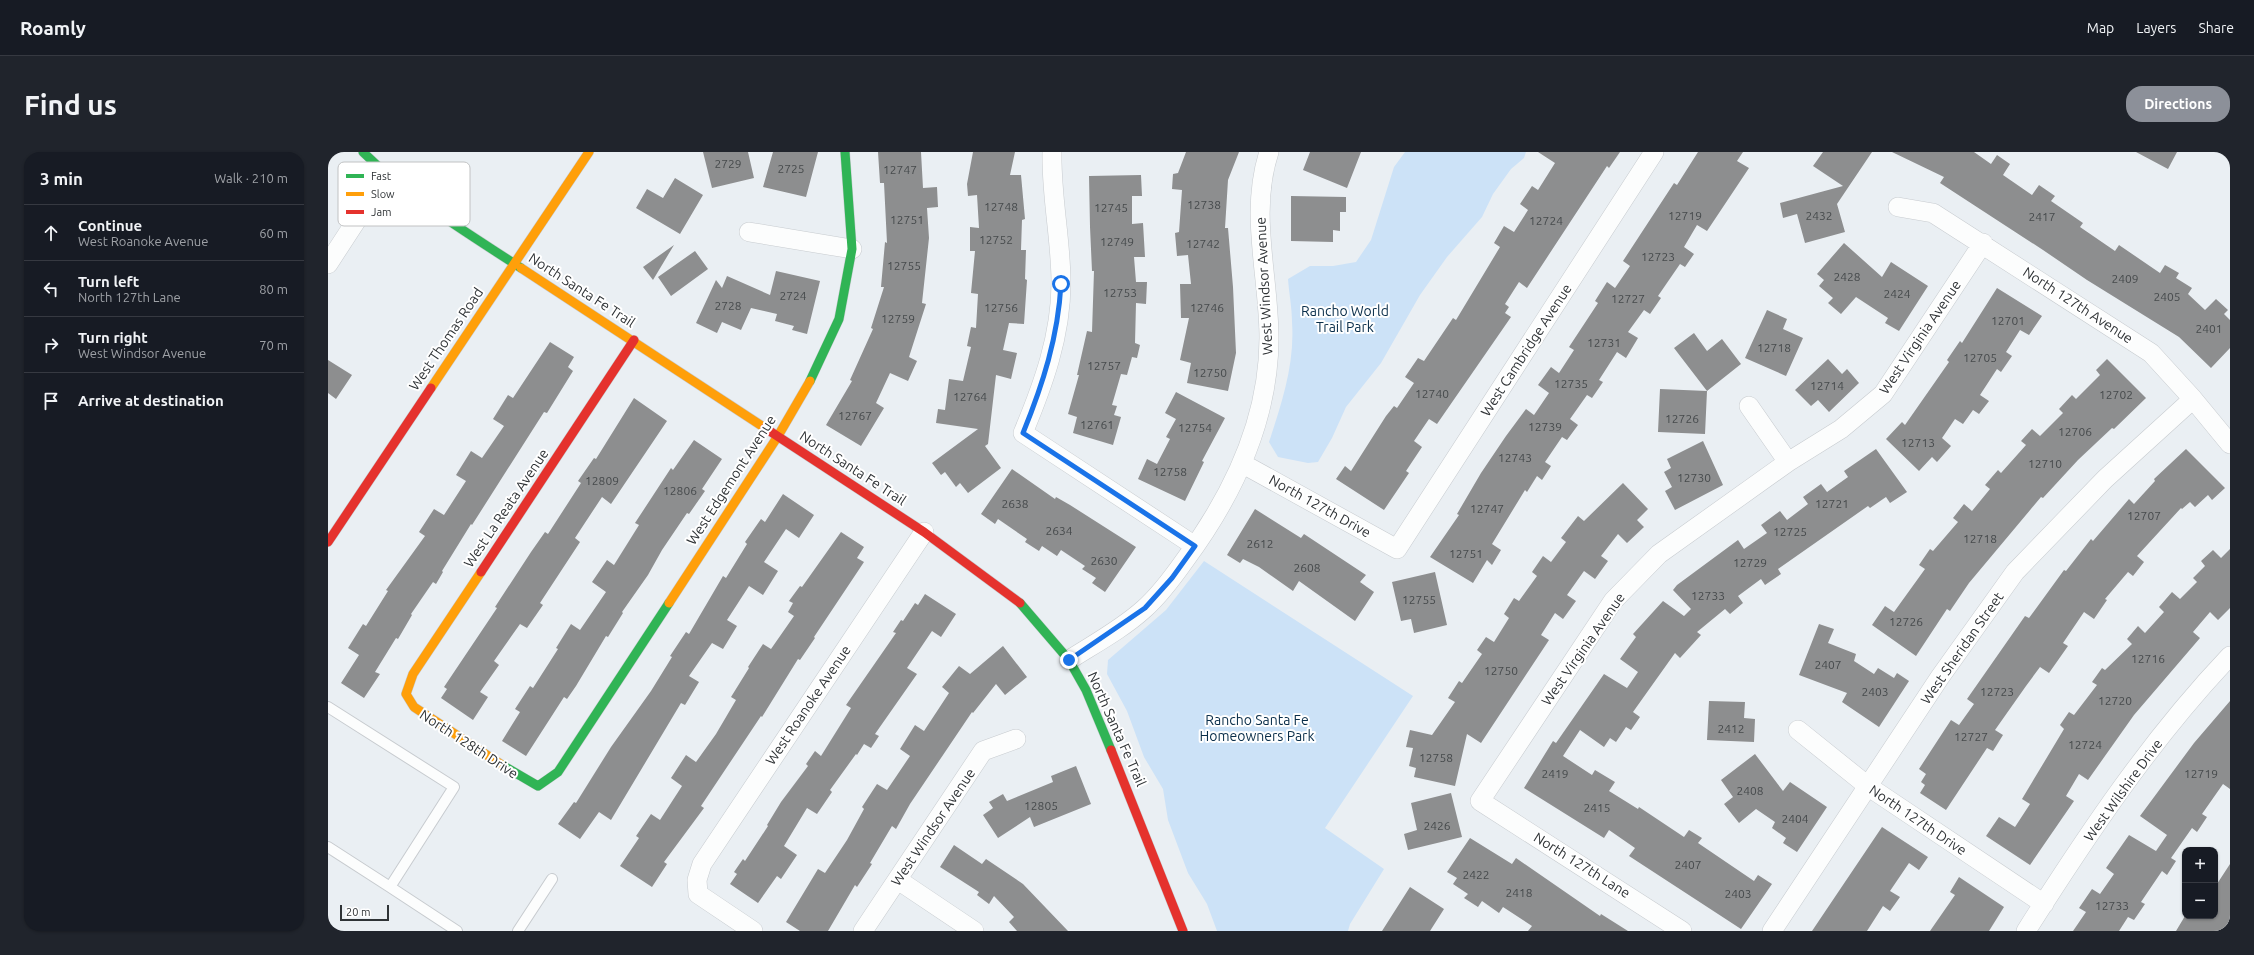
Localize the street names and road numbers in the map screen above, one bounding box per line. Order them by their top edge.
street label: West Windsor Avenue [1252,217,1276,355]
street label: North Santa Fe Trail [526,250,639,331]
street label: North 127th Avenue [2020,264,2136,346]
street label: West Virginia Avenue [1876,277,1964,397]
street label: West Cambridge Avenue [1477,281,1575,419]
street label: West Thomas Road [406,285,486,393]
street label: West Edgemont Avenue [683,412,779,548]
street label: North Santa Fe Trail [797,428,910,509]
street label: West La Reata Avenue [460,446,552,570]
street label: North 127th Drive [1266,471,1374,541]
street label: West Sheridan Street [1917,589,2007,707]
street label: West Virginia Avenue [1538,590,1628,708]
street label: West Roanoke Avenue [762,642,854,768]
street label: North Santa Fe Trail [1085,669,1150,789]
street label: North 128th Drive [417,706,521,782]
street label: West Wilshire Drive [2081,736,2165,844]
street label: West Windsor Avenue [888,765,978,889]
street label: North 127th Drive [1866,782,1970,858]
street label: North 127th Lane [1531,829,1633,901]

